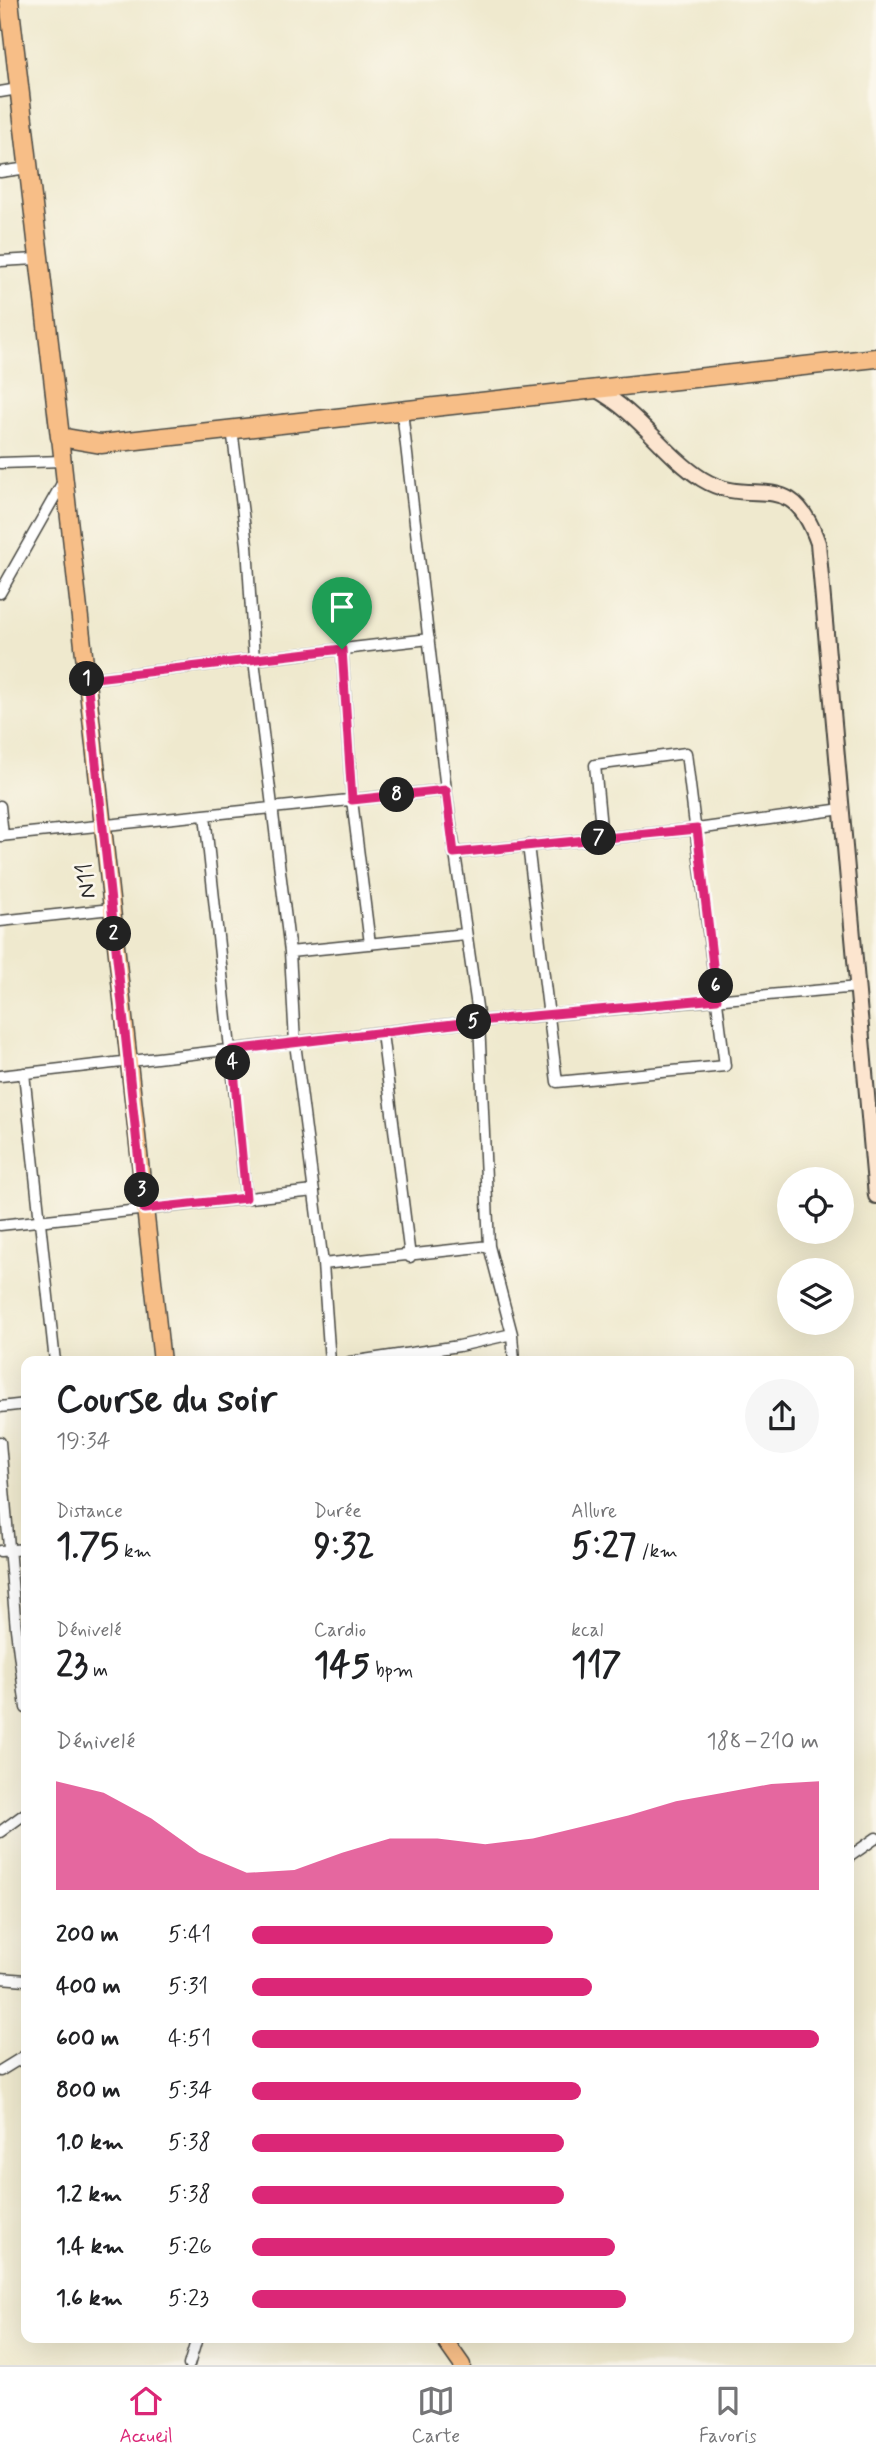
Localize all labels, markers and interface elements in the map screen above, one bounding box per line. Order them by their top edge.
pin [312,577,372,649]
icon: arrive [323,588,361,626]
pin: 1 [70,662,104,696]
text: 1 [82,666,91,691]
pin: 8 [380,778,414,812]
text: 8 [391,782,402,807]
pin: 7 [582,820,616,856]
text: 7 [593,825,604,850]
street label: N11 [70,861,104,900]
pin: 2 [96,916,132,951]
text: 2 [109,921,118,946]
pin: 6 [698,968,734,1004]
text: 6 [711,973,720,998]
pin: 5 [456,1004,491,1040]
text: 5 [468,1009,479,1034]
pin: 4 [216,1046,250,1080]
text: 4 [227,1050,238,1075]
map controls [777,1167,854,1335]
button: locate [777,1167,854,1244]
pin: 3 [124,1172,160,1208]
text: 3 [137,1177,146,1202]
button: layers [777,1258,854,1335]
text: Course du soir [56,1376,277,1425]
button: share [745,1379,819,1453]
text: 19:34 [56,1427,111,1457]
text: Distance [56,1499,123,1524]
text: Durée [314,1499,362,1524]
text: Allure [571,1499,617,1524]
text: 1.75 [56,1524,119,1570]
text: 9:32 [314,1524,375,1570]
text: 5:27 [571,1524,636,1570]
text: km [119,1539,152,1564]
text: /km [636,1539,678,1564]
text: Dénivelé [56,1618,122,1643]
text: Cardio [314,1618,366,1643]
text: kcal [571,1618,603,1643]
text: 23 [56,1643,88,1689]
text: 145 [314,1643,370,1689]
text: 117 [571,1643,622,1689]
text: m [88,1658,108,1683]
text: bpm [370,1658,413,1683]
text: Dénivelé [56,1727,135,1757]
text: 188–210 m [706,1727,819,1757]
text: 200 m [56,1920,119,1950]
text: 5:41 [168,1920,211,1950]
text: 400 m [56,1972,121,2002]
text: 5:31 [168,1972,208,2002]
text: 600 m [56,2024,119,2054]
text: 4:51 [168,2024,211,2054]
text: 800 m [56,2076,120,2106]
text: 5:34 [168,2076,212,2106]
text: 1.0 km [56,2128,124,2158]
text: 5:38 [168,2128,211,2158]
text: 1.2 km [56,2180,122,2210]
text: 5:38 [168,2180,211,2210]
text: 1.4 km [56,2232,124,2262]
text: 5:26 [168,2232,212,2262]
text: 1.6 km [56,2284,123,2314]
text: 5:23 [168,2284,209,2314]
tab: Accueil [119,2382,173,2449]
tab: Carte [412,2382,460,2449]
tab: Favoris [699,2382,757,2449]

